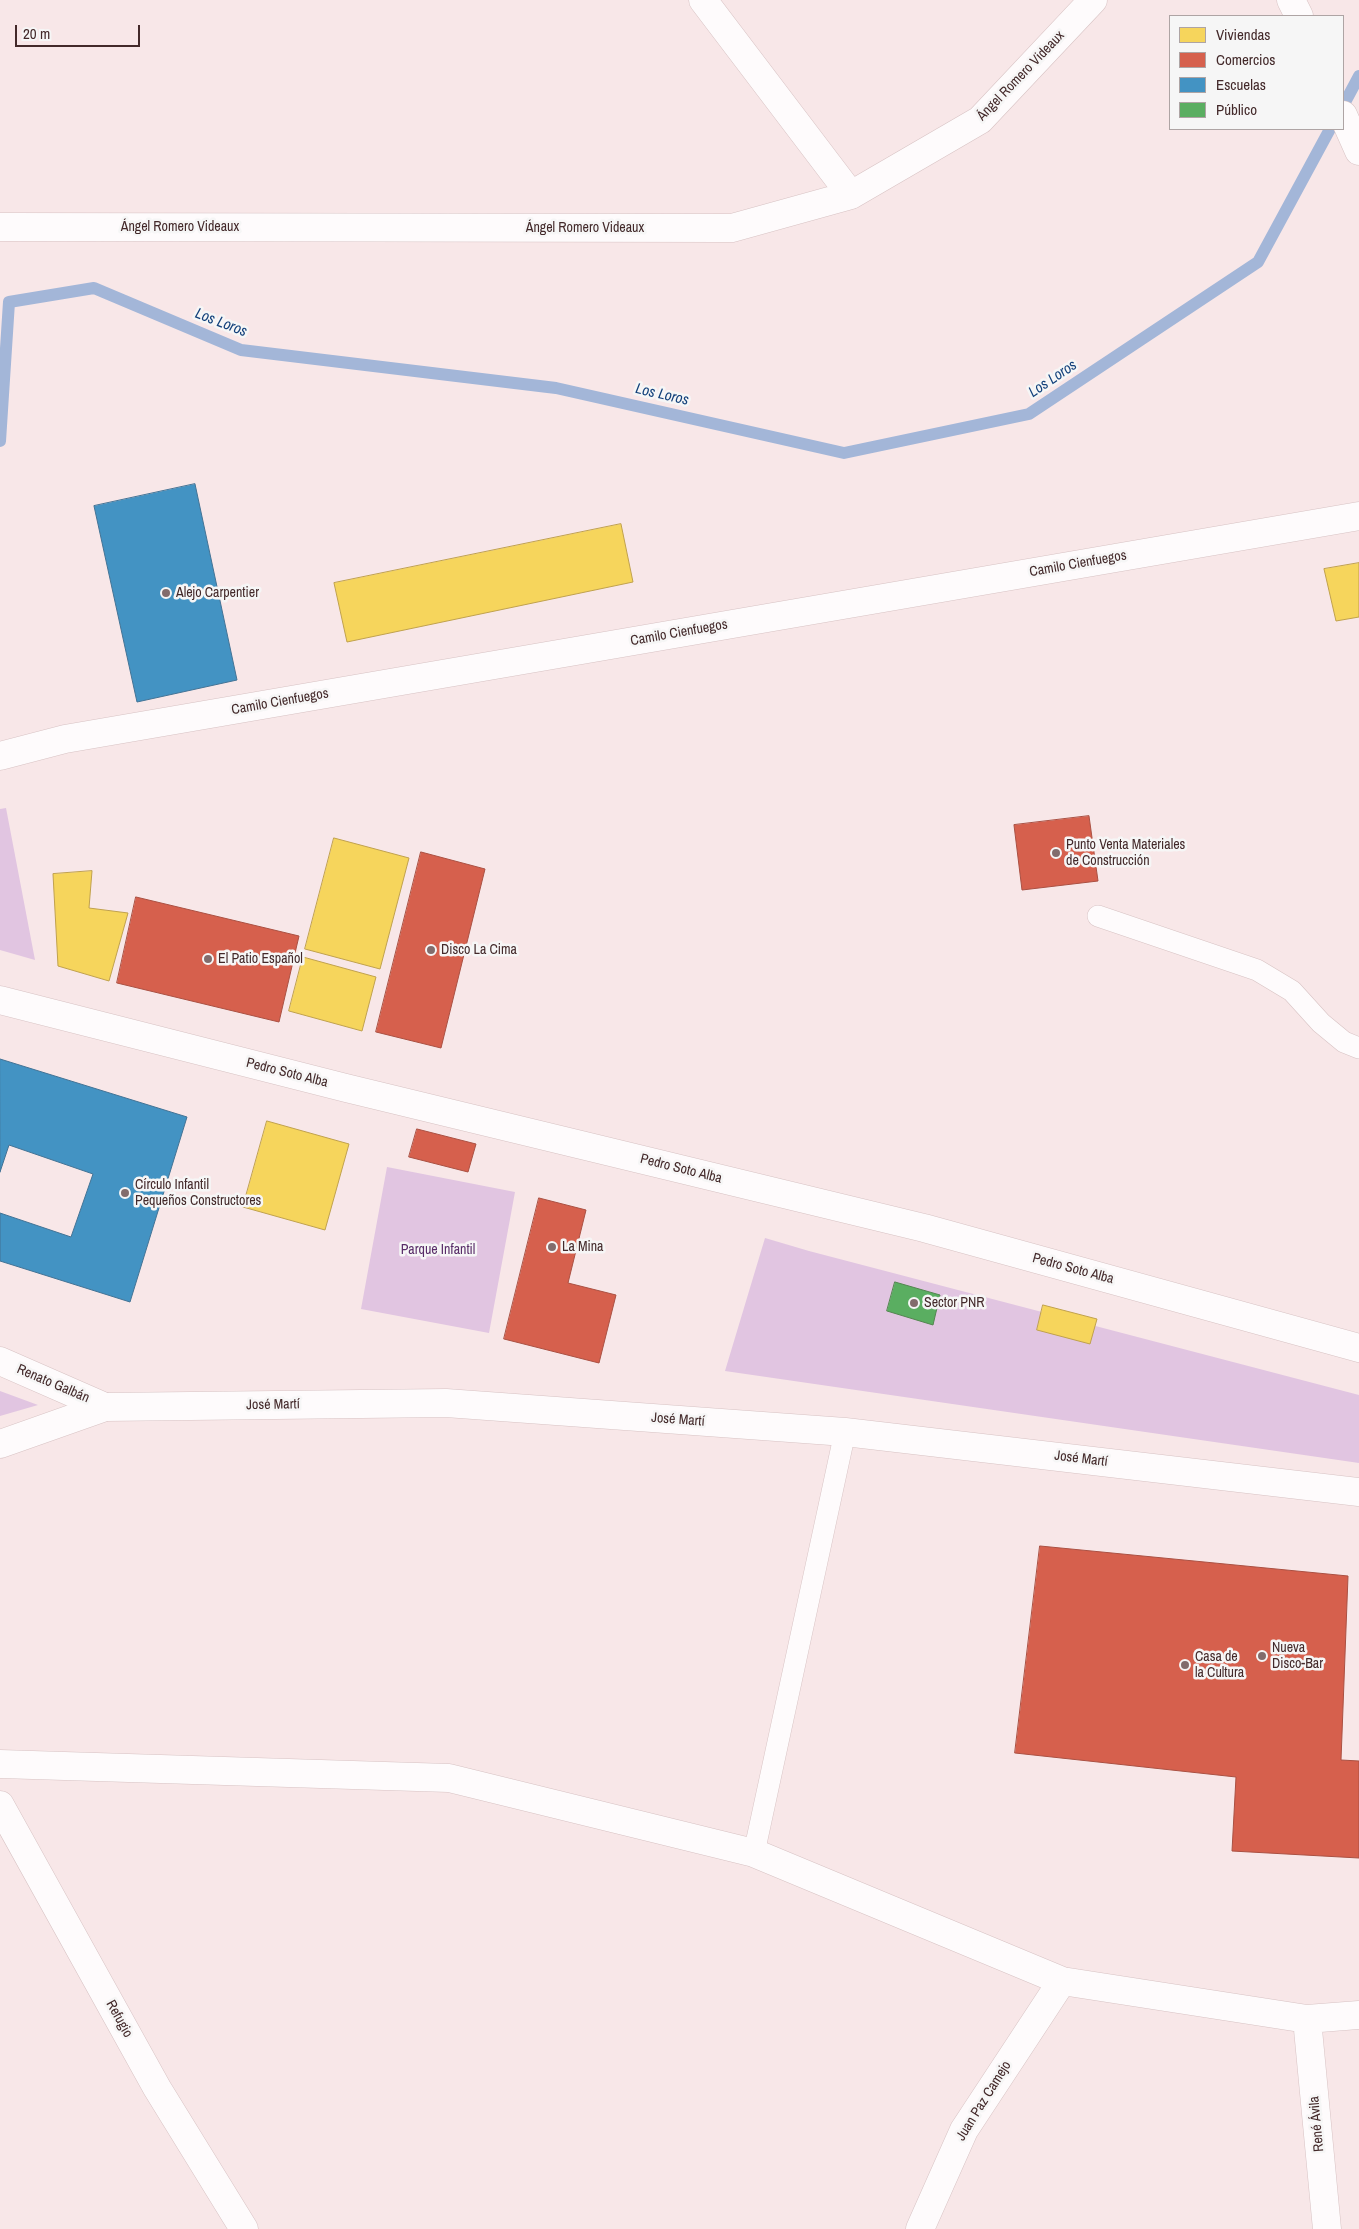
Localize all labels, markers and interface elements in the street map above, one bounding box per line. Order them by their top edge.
scale bar [18,15,142,47]
legend [1169,15,1344,130]
text: 20 m [23,23,50,44]
text: Viviendas [1216,24,1271,45]
street label: Ángel Romero Videaux [974,28,1068,124]
text: Comercios [1216,49,1275,70]
text: Escuelas [1216,74,1266,95]
text: Público [1216,99,1257,120]
street label: Ángel Romero Videaux [121,219,239,235]
street label: Ángel Romero Videaux [526,220,644,236]
water label: Los Loros [193,305,249,341]
water label: Los Loros [1026,356,1080,402]
water label: Los Loros [634,380,690,410]
street label: Camilo Cienfuegos [1028,547,1128,581]
place label: Alejo Carpentier [176,585,259,601]
marker: Alejo Carpentier [160,587,172,599]
street label: Camilo Cienfuegos [629,616,729,650]
street label: Camilo Cienfuegos [230,685,330,719]
place label: Punto Venta Materiales de Construcción [1066,837,1185,870]
marker: Punto Venta Materiales de Construcción [1050,847,1062,859]
place label: Disco La Cima [441,942,517,958]
marker: Disco La Cima [425,944,437,956]
place label: El Patio Español [218,951,303,967]
marker: El Patio Español [202,953,214,965]
street label: Pedro Soto Alba [244,1055,330,1091]
street label: Pedro Soto Alba [638,1151,724,1187]
place label: Círculo Infantil Pequeños Constructores [135,1177,261,1210]
marker: Círculo Infantil Pequeños Constructores [119,1187,131,1199]
place label: La Mina [562,1239,603,1255]
marker: La Mina [546,1241,558,1253]
park label: Parque Infantil [401,1242,475,1258]
street label: Pedro Soto Alba [1030,1250,1116,1288]
place label: Sector PNR [924,1295,985,1311]
marker: Sector PNR [908,1297,920,1309]
street label: Renato Galbán [14,1361,92,1407]
street label: José Martí [246,1396,300,1414]
street label: José Martí [651,1410,705,1430]
street label: José Martí [1053,1447,1109,1471]
place label: Nueva Disco-Bar [1272,1640,1323,1672]
place label: Casa de la Cultura [1195,1649,1244,1681]
marker: Nueva Disco-Bar [1256,1650,1268,1662]
marker: Casa de la Cultura [1179,1659,1191,1671]
street label: Refugio [102,1997,136,2041]
street label: Juan Paz Camejo [953,2058,1015,2144]
street label: René Ávila [1306,2095,1328,2153]

